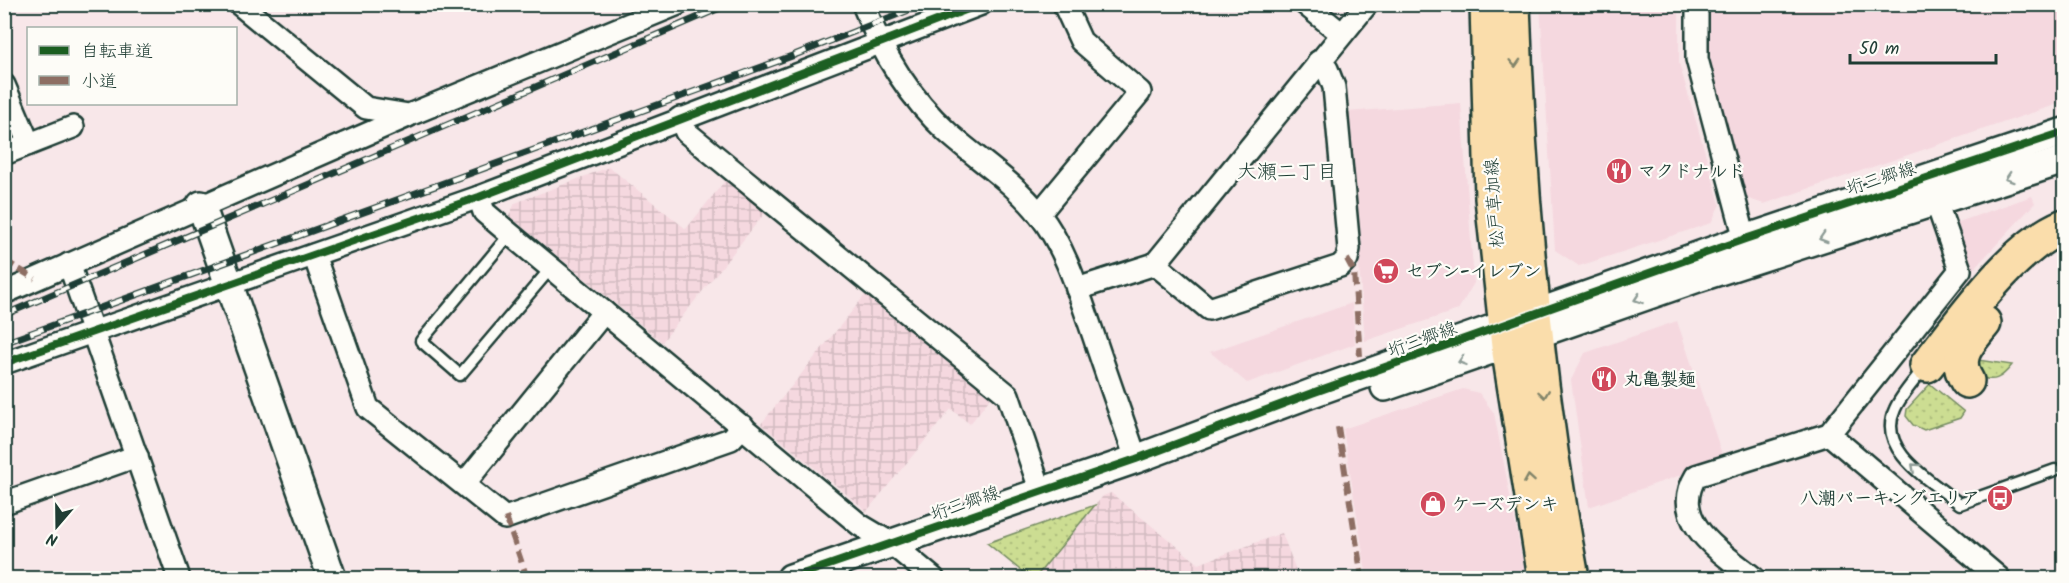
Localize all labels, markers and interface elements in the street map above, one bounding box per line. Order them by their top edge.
legend [27,27,237,105]
scale bar [1850,27,1996,65]
text: 50 m [1859,35,1899,64]
text: 自転車道 [81,38,153,67]
one-way arrow [1509,58,1522,67]
text: 小道 [81,68,117,97]
street label: 垳三郷線 [1843,155,1920,204]
restaurant icon: マクドナルド [1604,156,1634,186]
district label: 大瀬二丁目 [1237,157,1337,189]
street label: 松戸草加線 [1478,157,1513,249]
place label: マクドナルド [1638,158,1745,187]
one-way arrow [2004,170,2015,183]
one-way arrow [1818,231,1829,243]
supermarket icon: セブン-イレブン [1371,256,1401,286]
place label: セブン-イレブン [1406,258,1542,287]
one-way arrow [1633,292,1644,305]
street label: 垳三郷線 [1384,314,1461,366]
one-way arrow [1457,354,1468,367]
restaurant icon: 丸亀製麺 [1589,364,1619,394]
place label: 丸亀製麺 [1624,366,1696,395]
one-way arrow [1537,389,1549,398]
one-way arrow [1911,463,1922,474]
one-way arrow [1523,475,1535,484]
street label: 垳三郷線 [927,479,1004,530]
bus stop icon: 八潮パーキングエリア [1985,483,2015,513]
place label: 八潮パーキングエリア [1800,485,1980,514]
shop icon: ケーズデンキ [1418,489,1448,519]
place label: ケーズデンキ [1452,491,1559,520]
north arrow [27,496,87,556]
text: N [43,525,61,552]

